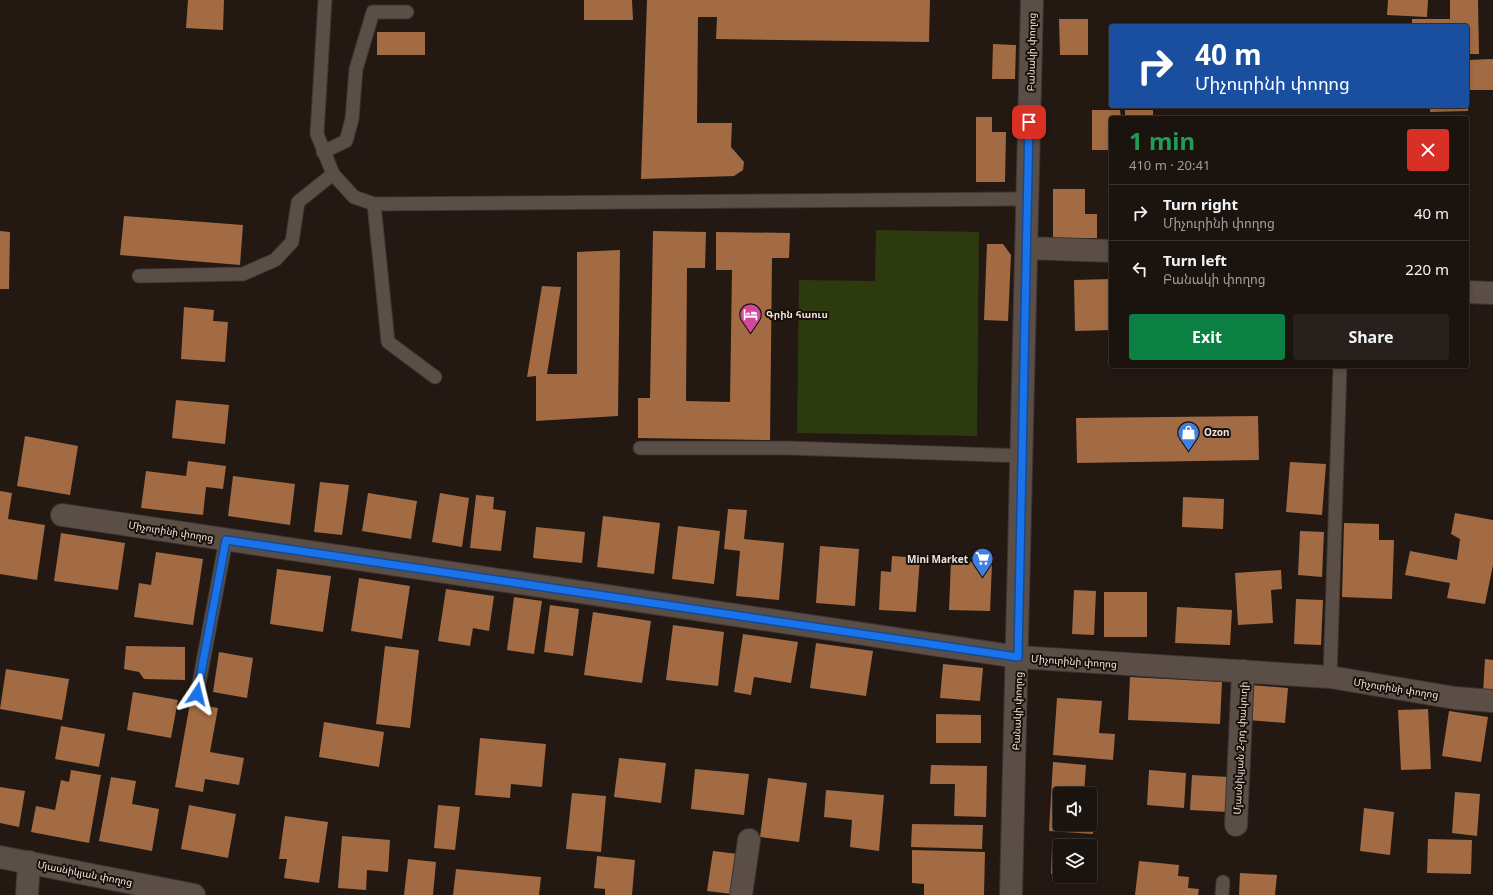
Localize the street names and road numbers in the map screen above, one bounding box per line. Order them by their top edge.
street label: Բանակի փողոց [1023,12,1039,92]
street label: Միչուրինի փողոց [127,517,215,545]
street label: Միչուրինի փողոց [1031,651,1117,671]
street label: Բանակի փողոց [1009,671,1025,751]
street label: Միչուրինի փողոց [1352,674,1440,702]
street label: Մյասնիկյան 2-րդ փակուղի [1230,681,1250,815]
street label: Մյասնիկյան փողոց [36,857,134,889]

